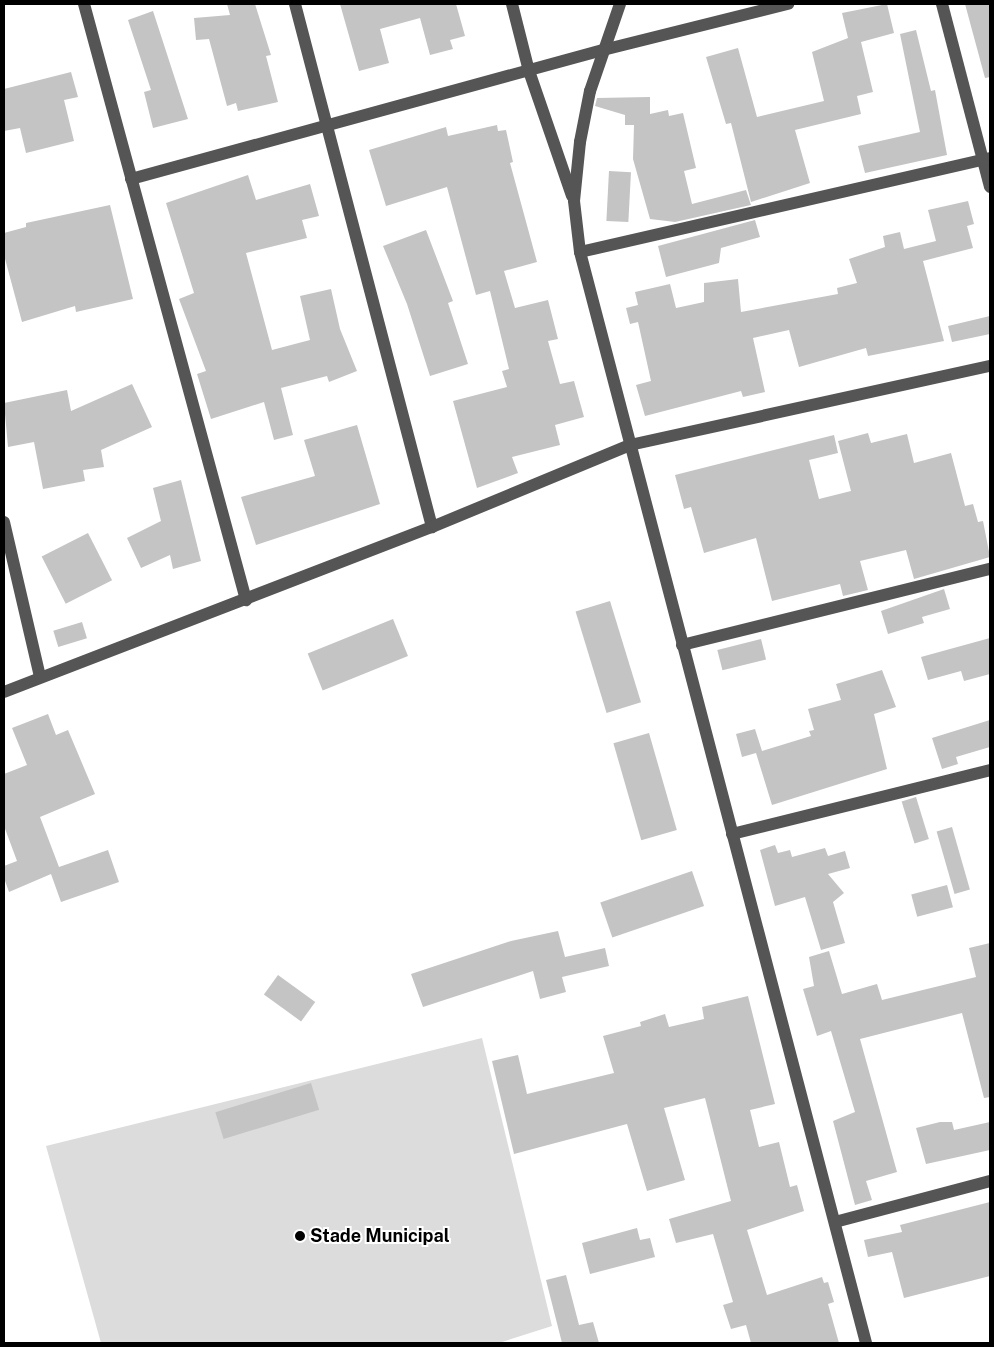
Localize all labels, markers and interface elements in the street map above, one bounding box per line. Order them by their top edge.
place label: Stade Municipal [310,1225,450,1247]
marker: Stade Municipal [294,1230,306,1242]

